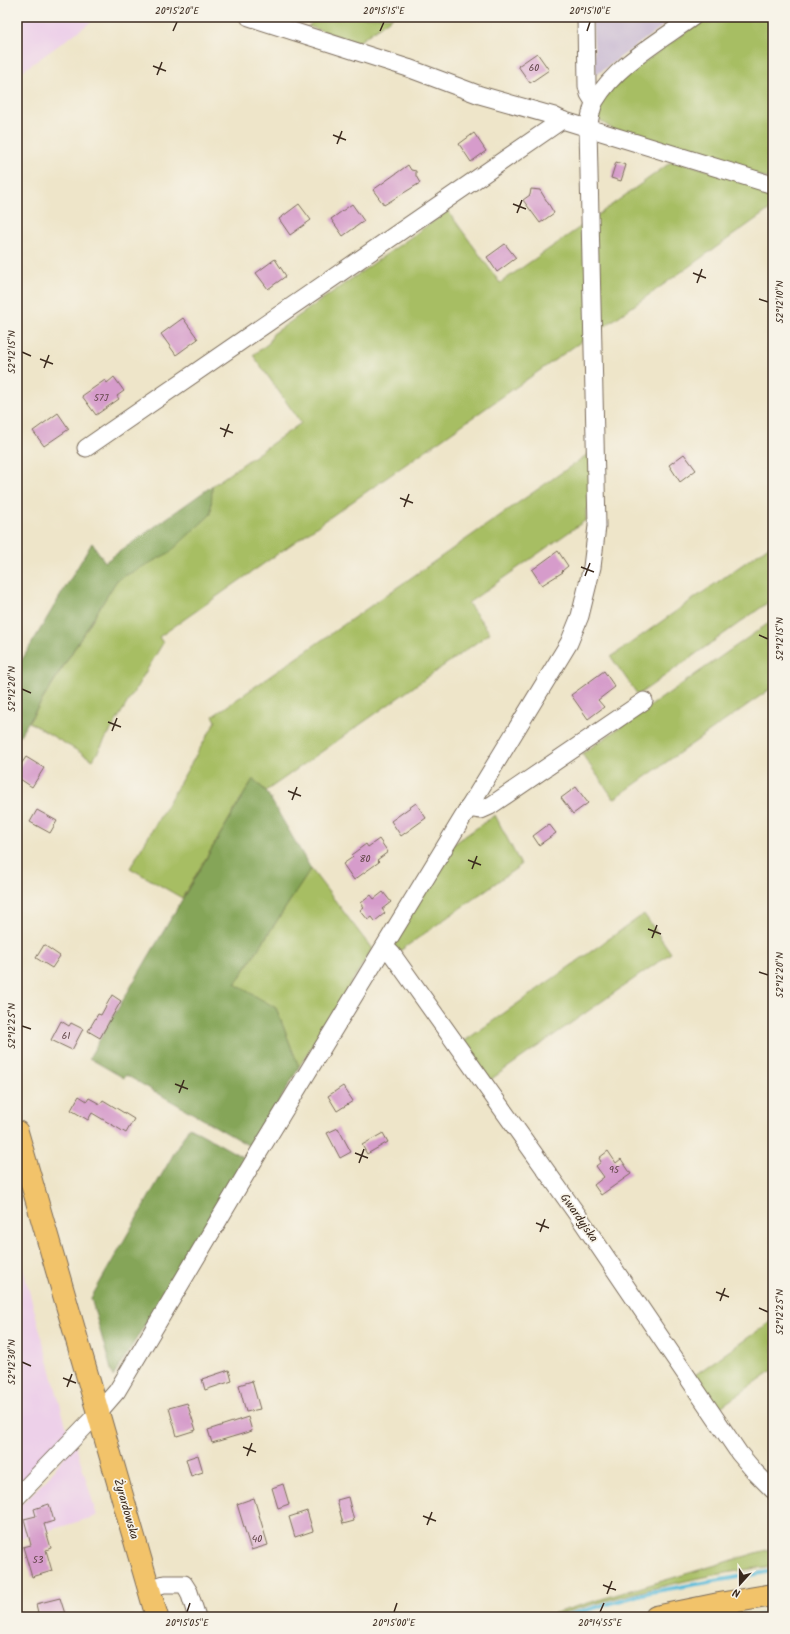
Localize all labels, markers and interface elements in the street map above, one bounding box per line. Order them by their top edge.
text: 20°15'20"E [155,3,200,19]
text: 20°15'15"E [363,3,406,19]
text: 20°15'10"E [569,3,612,19]
house number: 60 [529,60,539,76]
text: 52°12'10"N [772,280,788,324]
text: 52°12'15"N [4,330,20,374]
house number: 57J [94,390,109,406]
text: 52°12'15"N [772,617,788,661]
text: 52°12'20"N [4,666,20,712]
house number: 80 [359,851,371,867]
text: 52°12'20"N [772,952,788,998]
text: 52°12'25"N [4,1003,20,1049]
house number: 61 [62,1028,70,1044]
house number: 95 [609,1162,620,1178]
street label: Gwardyjska [555,1190,603,1247]
text: 52°12'25"N [772,1289,788,1335]
text: 52°12'30"N [4,1339,20,1385]
street label: Żyrardowska [108,1476,144,1542]
house number: 40 [252,1531,262,1547]
house number: 53 [32,1552,44,1568]
north arrow [720,1564,760,1604]
text: N [730,1583,743,1602]
text: 20°15'05"E [165,1615,210,1631]
text: 20°15'00"E [372,1615,417,1631]
text: 20°14'55"E [578,1615,623,1631]

